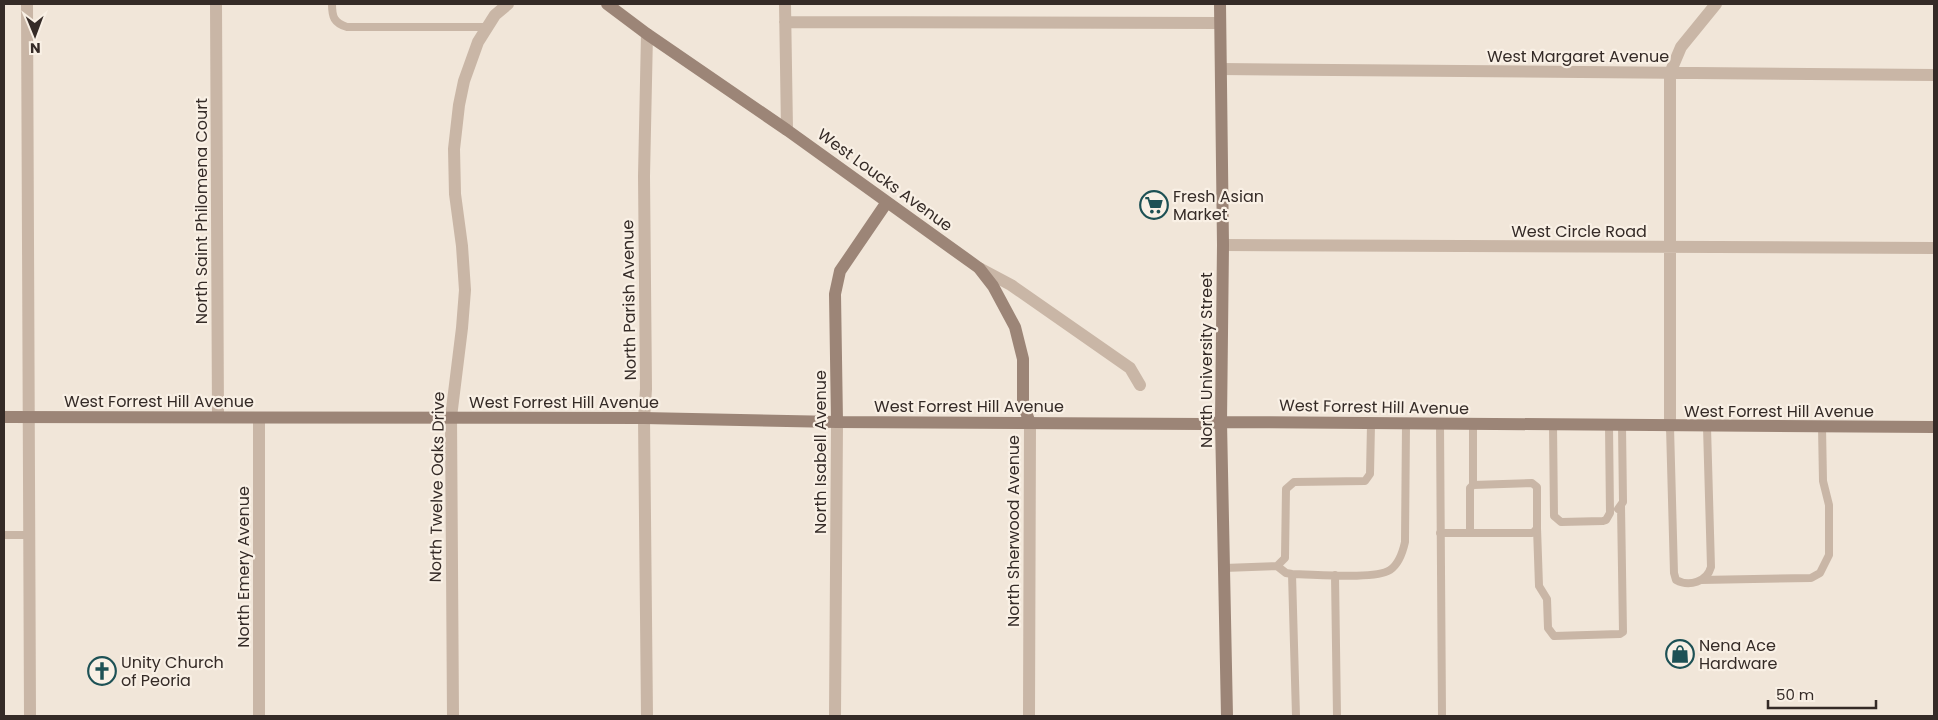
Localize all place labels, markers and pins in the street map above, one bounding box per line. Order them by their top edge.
place label: Fresh Asian Market [1173,185,1264,226]
supermarket icon: Fresh Asian Market [1139,190,1169,220]
place label: Nena Ace Hardware [1699,634,1778,675]
shop icon: Nena Ace Hardware [1665,639,1695,669]
place label: Unity Church of Peoria [121,651,224,692]
church icon: Unity Church of Peoria [87,656,117,686]

